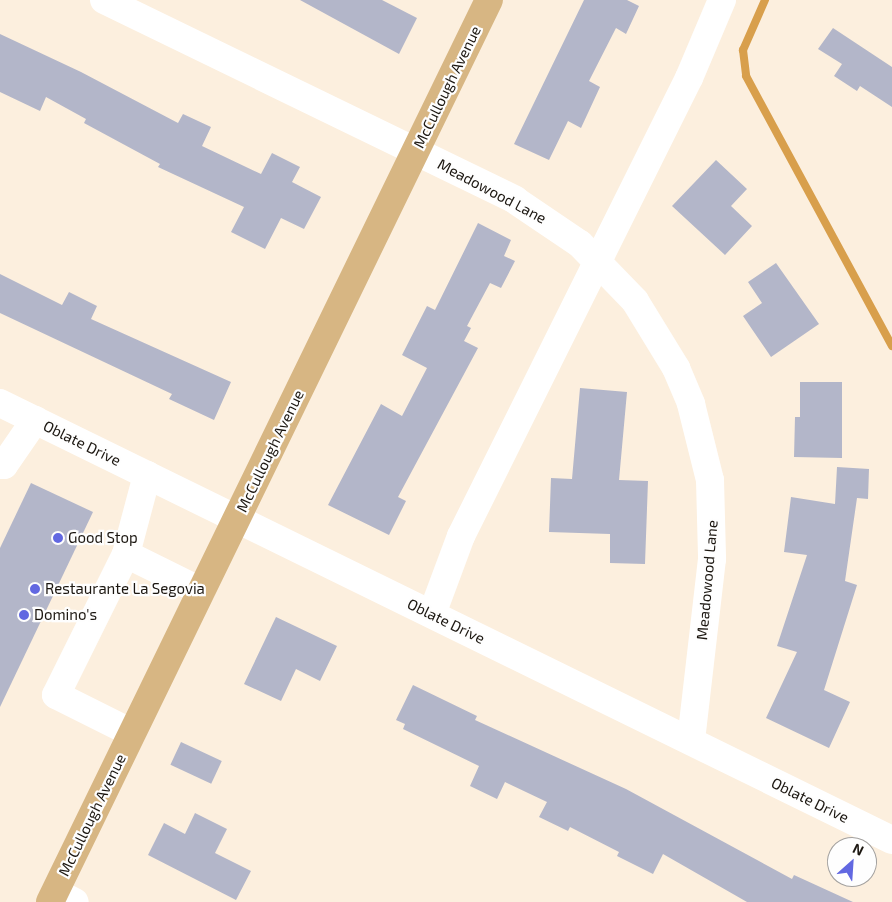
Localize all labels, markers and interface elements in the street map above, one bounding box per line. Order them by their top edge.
street label: McCullough Avenue [409,23,485,151]
street label: Meadowood Lane [435,155,549,227]
street label: McCullough Avenue [232,387,308,515]
street label: Oblate Drive [40,417,124,469]
street label: Meadowood Lane [693,519,721,641]
place label: Good Stop [68,529,138,547]
marker: Good Stop [52,532,64,544]
place label: Restaurante La Segovia [45,580,205,598]
marker: Restaurante La Segovia [29,583,41,595]
street label: Oblate Drive [404,595,488,647]
place label: Domino's [34,606,97,624]
marker: Domino's [18,609,30,621]
street label: McCullough Avenue [54,751,130,879]
street label: Oblate Drive [768,774,852,826]
north arrow [827,837,877,887]
text: N [850,839,867,859]

